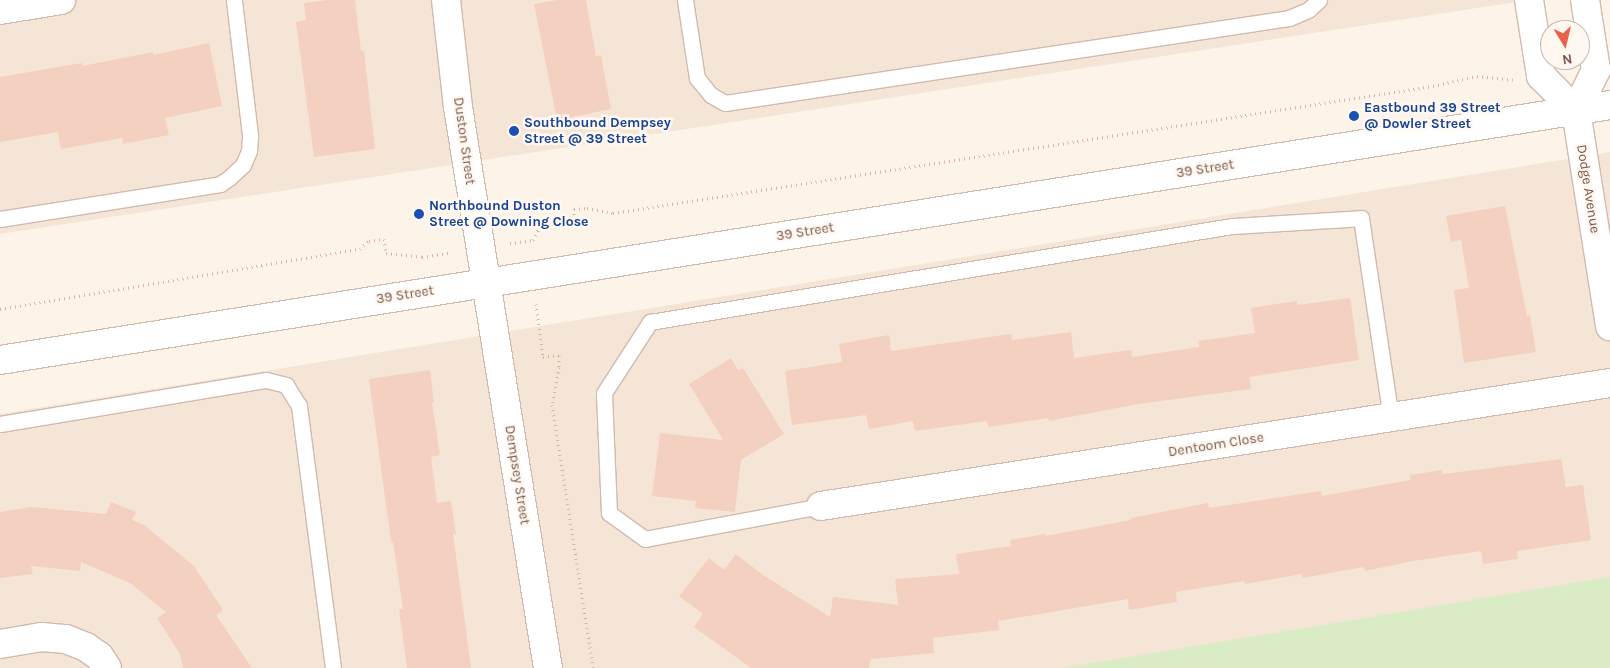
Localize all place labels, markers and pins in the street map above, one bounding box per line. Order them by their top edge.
place label: Eastbound 39 Street @ Dowler Street [1364,100,1501,132]
marker: Eastbound 39 Street @ Dowler Street [1348,110,1360,122]
place label: Southbound Dempsey Street @ 39 Street [524,115,671,148]
marker: Southbound Dempsey Street @ 39 Street [508,125,520,137]
place label: Northbound Duston Street @ Downing Close [429,198,588,230]
marker: Northbound Duston Street @ Downing Close [413,208,425,220]

